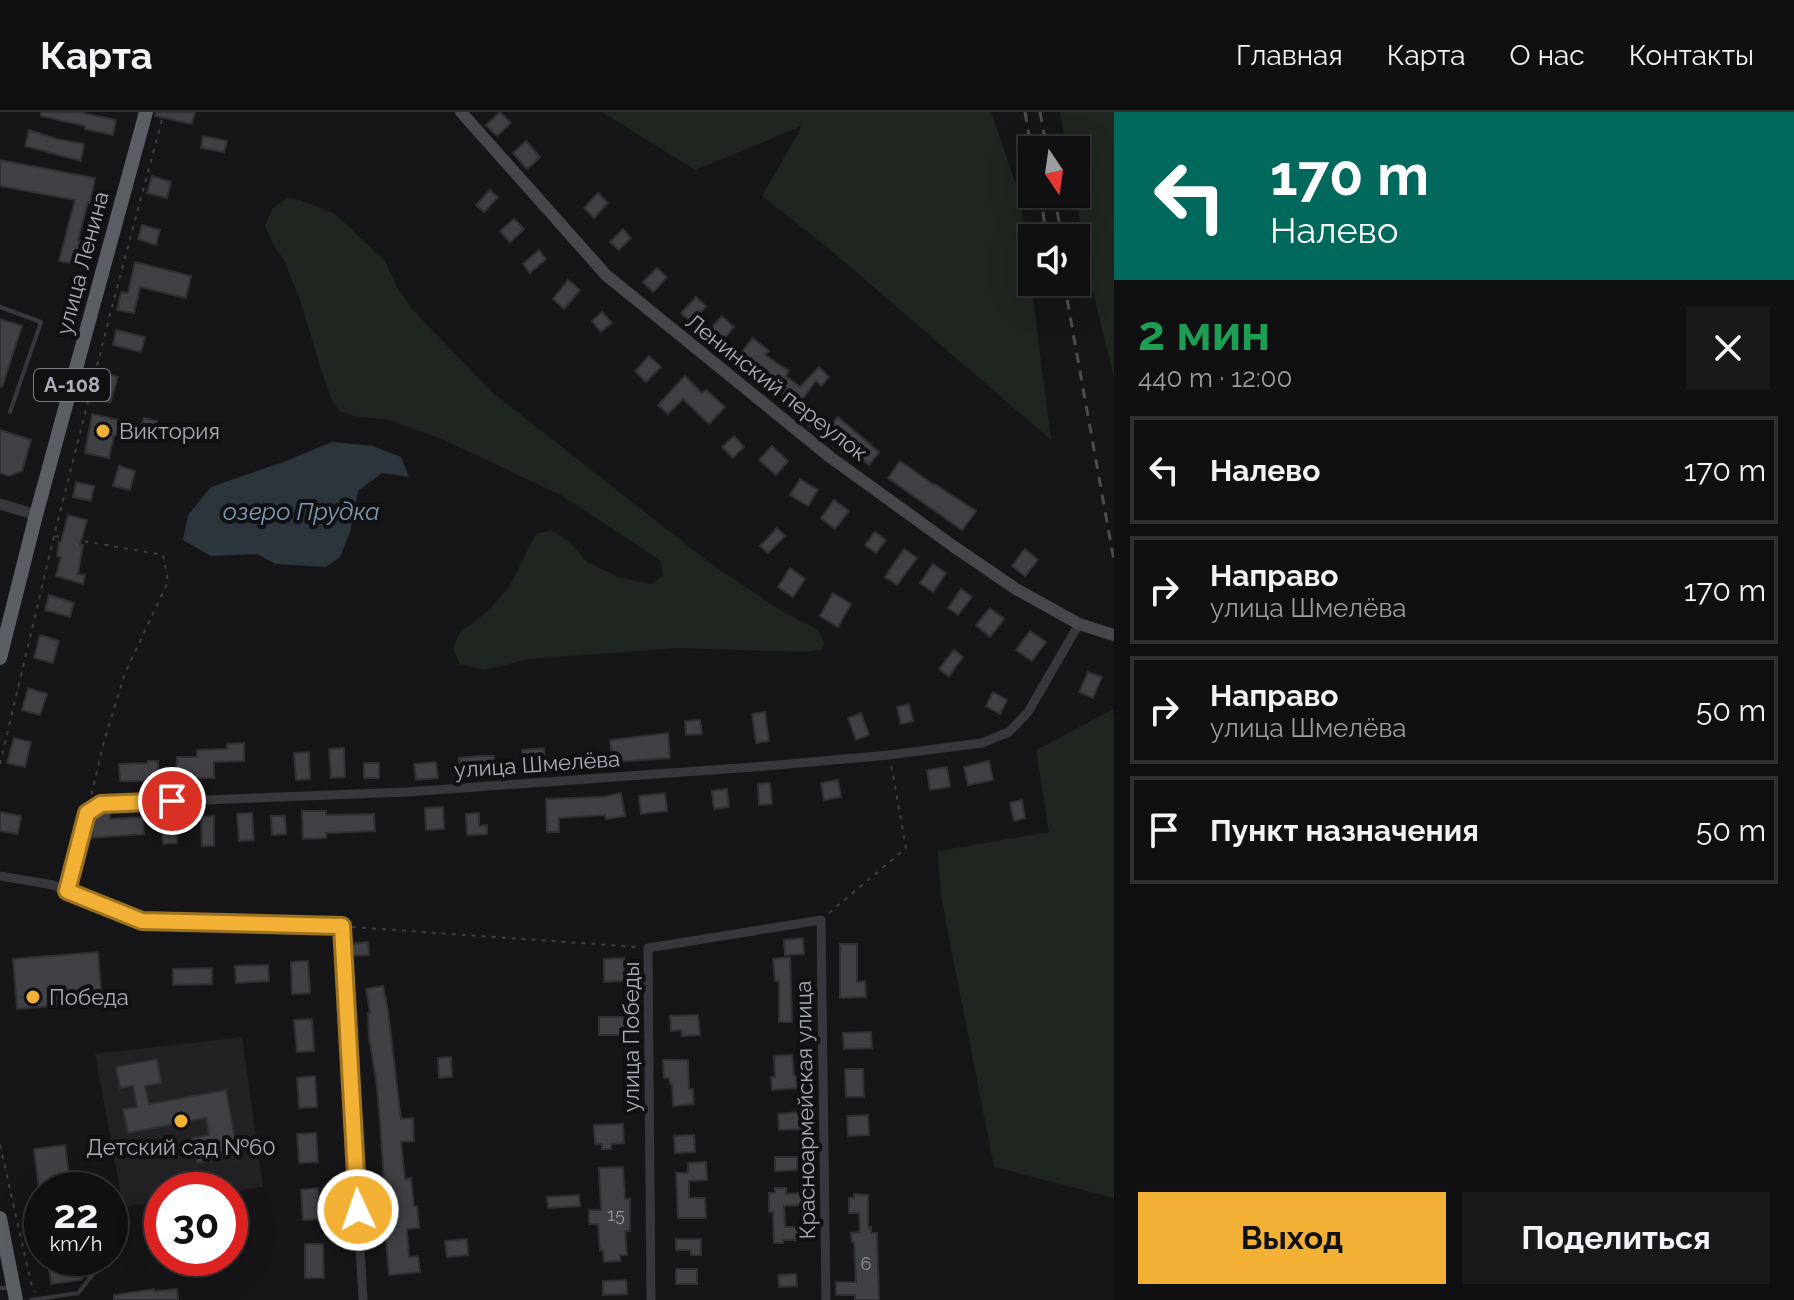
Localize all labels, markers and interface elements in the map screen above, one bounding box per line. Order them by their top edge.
text: Карта [40,33,153,78]
text: Главная [1236,39,1343,72]
text: Карта [1387,39,1466,72]
text: О нас [1510,39,1585,72]
text: Контакты [1629,39,1754,72]
north arrow [1018,136,1090,208]
map controls [1018,136,1090,296]
text: 170 m [1270,142,1429,208]
icon: left [1138,144,1242,248]
street label: улица Ленина [50,188,114,338]
text: Налево [1270,209,1398,251]
button: sound [1018,224,1090,296]
text: 2 мин [1138,305,1270,361]
button: close [1686,306,1770,390]
street label: Ленинский переулок [681,308,873,466]
text: 440 m · 12:00 [1138,363,1292,393]
road number: А-108 [34,369,110,401]
place label: Виктория [119,418,220,444]
marker: Виктория [94,422,112,440]
icon: left [1142,448,1186,492]
text: Налево [1210,453,1320,488]
text: 170 m [1684,453,1766,488]
water label: озеро Прудка [222,497,380,526]
text: Направо [1210,558,1339,593]
icon: right [1142,568,1186,612]
text: 170 m [1684,573,1766,608]
text: улица Шмелёва [1210,593,1407,623]
text: Направо [1210,678,1339,713]
icon: right [1142,688,1186,732]
text: 50 m [1696,693,1766,728]
text: улица Шмелёва [1210,713,1407,743]
street label: улица Шмелёва [453,745,621,783]
pin [138,767,206,835]
icon: arrive [150,779,194,823]
icon: arrive [1142,808,1186,852]
text: Пункт назначения [1210,813,1479,848]
text: 50 m [1696,813,1766,848]
street label: улица Победы [618,962,644,1112]
street label: Красноармейская улица [790,980,820,1240]
place label: Победа [49,984,129,1010]
marker: Победа [24,988,42,1006]
marker: Детский сад №60 [172,1112,190,1130]
place label: Детский сад №60 [86,1134,276,1160]
position arrow [316,1168,400,1252]
speed limit sign: 30 [144,1172,248,1276]
text: 22 [53,1190,99,1237]
button: Выход [1138,1192,1446,1284]
button: Поделиться [1462,1192,1770,1284]
house number: 15 [607,1204,625,1225]
text: km/h [50,1232,102,1256]
house number: 6 [861,1253,872,1274]

